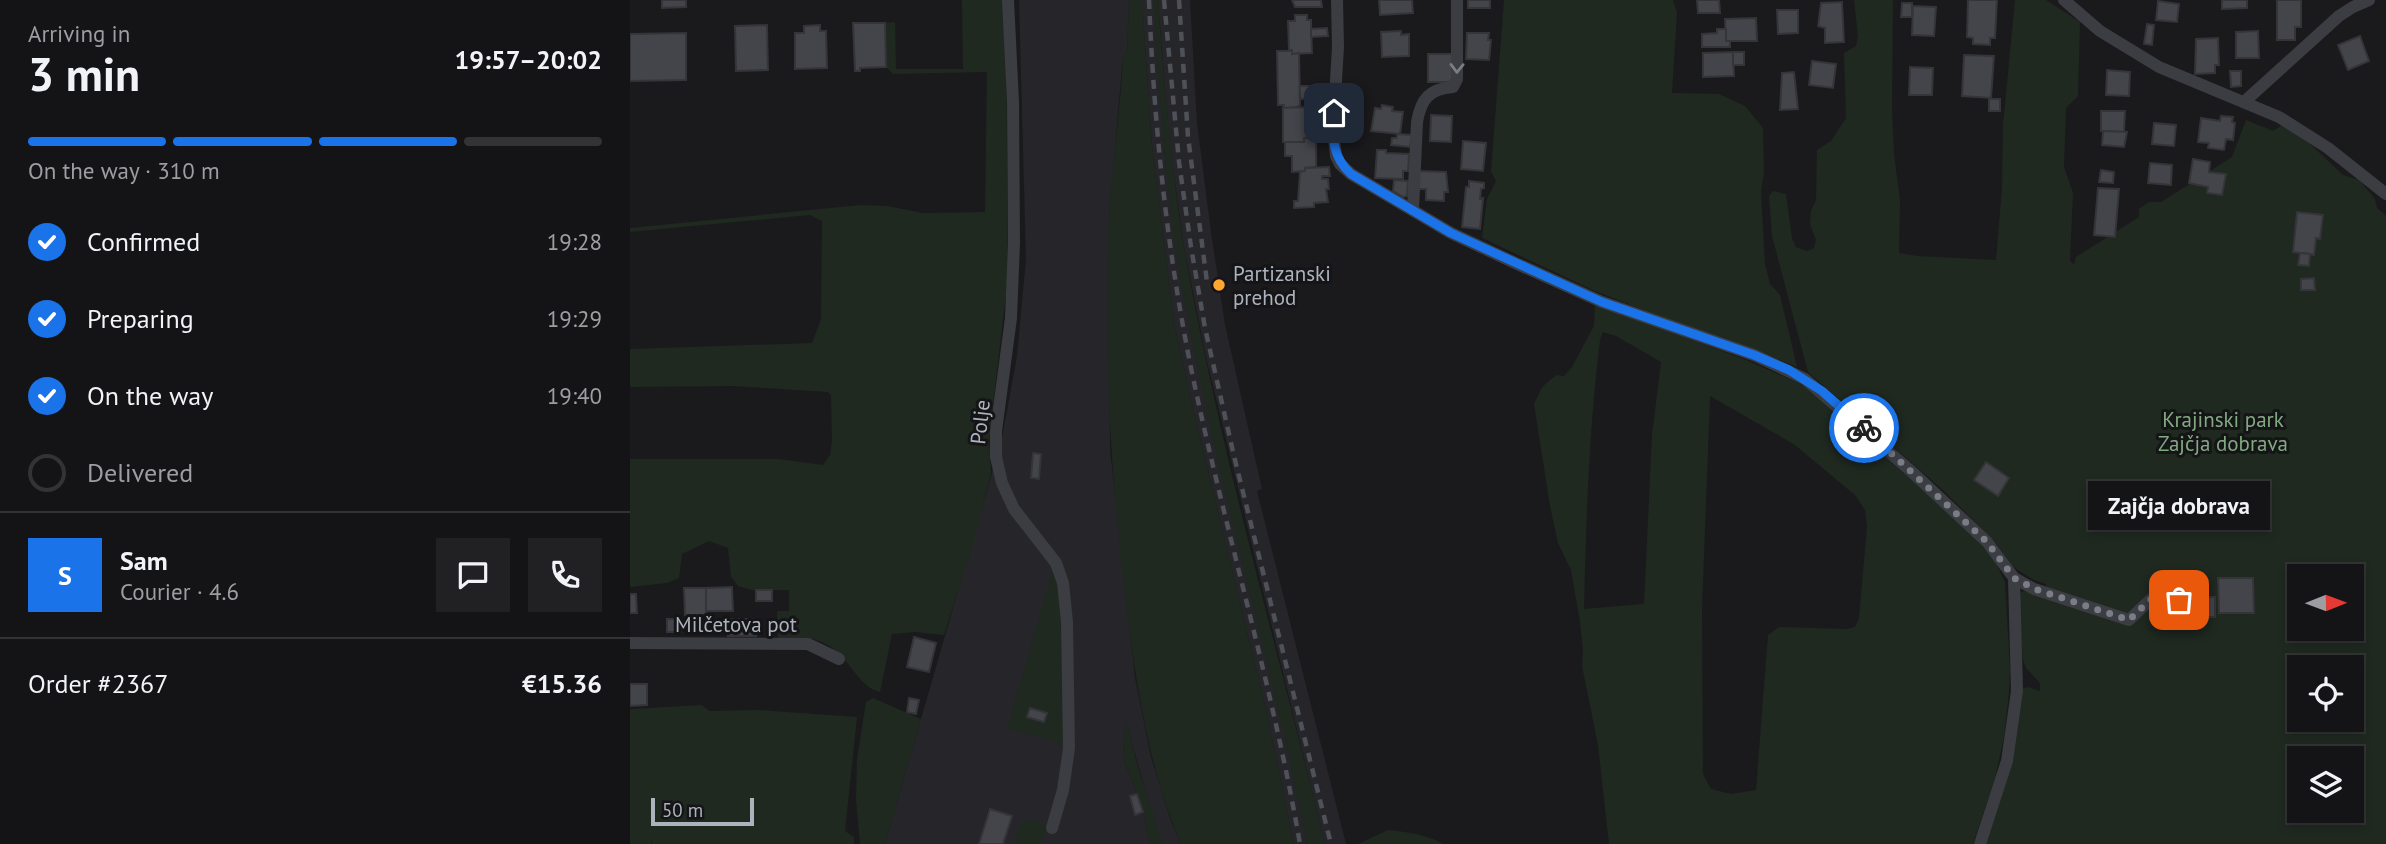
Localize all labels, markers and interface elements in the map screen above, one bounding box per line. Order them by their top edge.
text: Arriving in [28,19,130,48]
text: 19:57–20:02 [455,43,602,76]
text: 3 min [28,44,140,104]
one-way arrow [1449,63,1465,74]
pin [1304,83,1364,143]
icon: home [1315,94,1353,132]
text: On the way · 310 m [28,156,220,185]
icon: check [28,223,66,261]
text: Confirmed [87,225,200,258]
text: 19:28 [547,227,602,256]
place label: Partizanski prehod [1233,260,1331,311]
marker: Partizanski prehod [1211,277,1227,293]
icon: check [28,300,66,338]
text: Preparing [87,302,194,335]
text: 19:29 [547,304,602,333]
icon: check [28,377,66,415]
text: On the way [87,379,213,412]
text: 19:40 [547,381,602,410]
courier [1829,393,1899,463]
street label: Polje [964,398,996,446]
park label: Krajinski park Zajčja dobrava [2158,406,2288,457]
icon: bike [1845,409,1883,447]
text: Delivered [87,456,193,489]
callout: Zajčja dobrava [2088,481,2270,530]
text: Zajčja dobrava [2108,491,2250,520]
button: chat [436,538,510,612]
button: phone [528,538,602,612]
text: Sam [120,544,168,577]
text: S [58,559,72,592]
north arrow [2287,564,2364,640]
map controls [2287,564,2364,823]
pin [2149,570,2209,630]
text: Courier · 4.6 [120,577,239,606]
icon: bag [2160,581,2198,619]
street label: Milčetova pot [675,611,797,638]
button: locate [2287,655,2364,732]
text: Order #2367 [28,667,168,700]
text: €15.36 [522,667,602,700]
button: layers [2287,746,2364,823]
scale bar [651,795,754,827]
text: 50 m [662,798,703,822]

